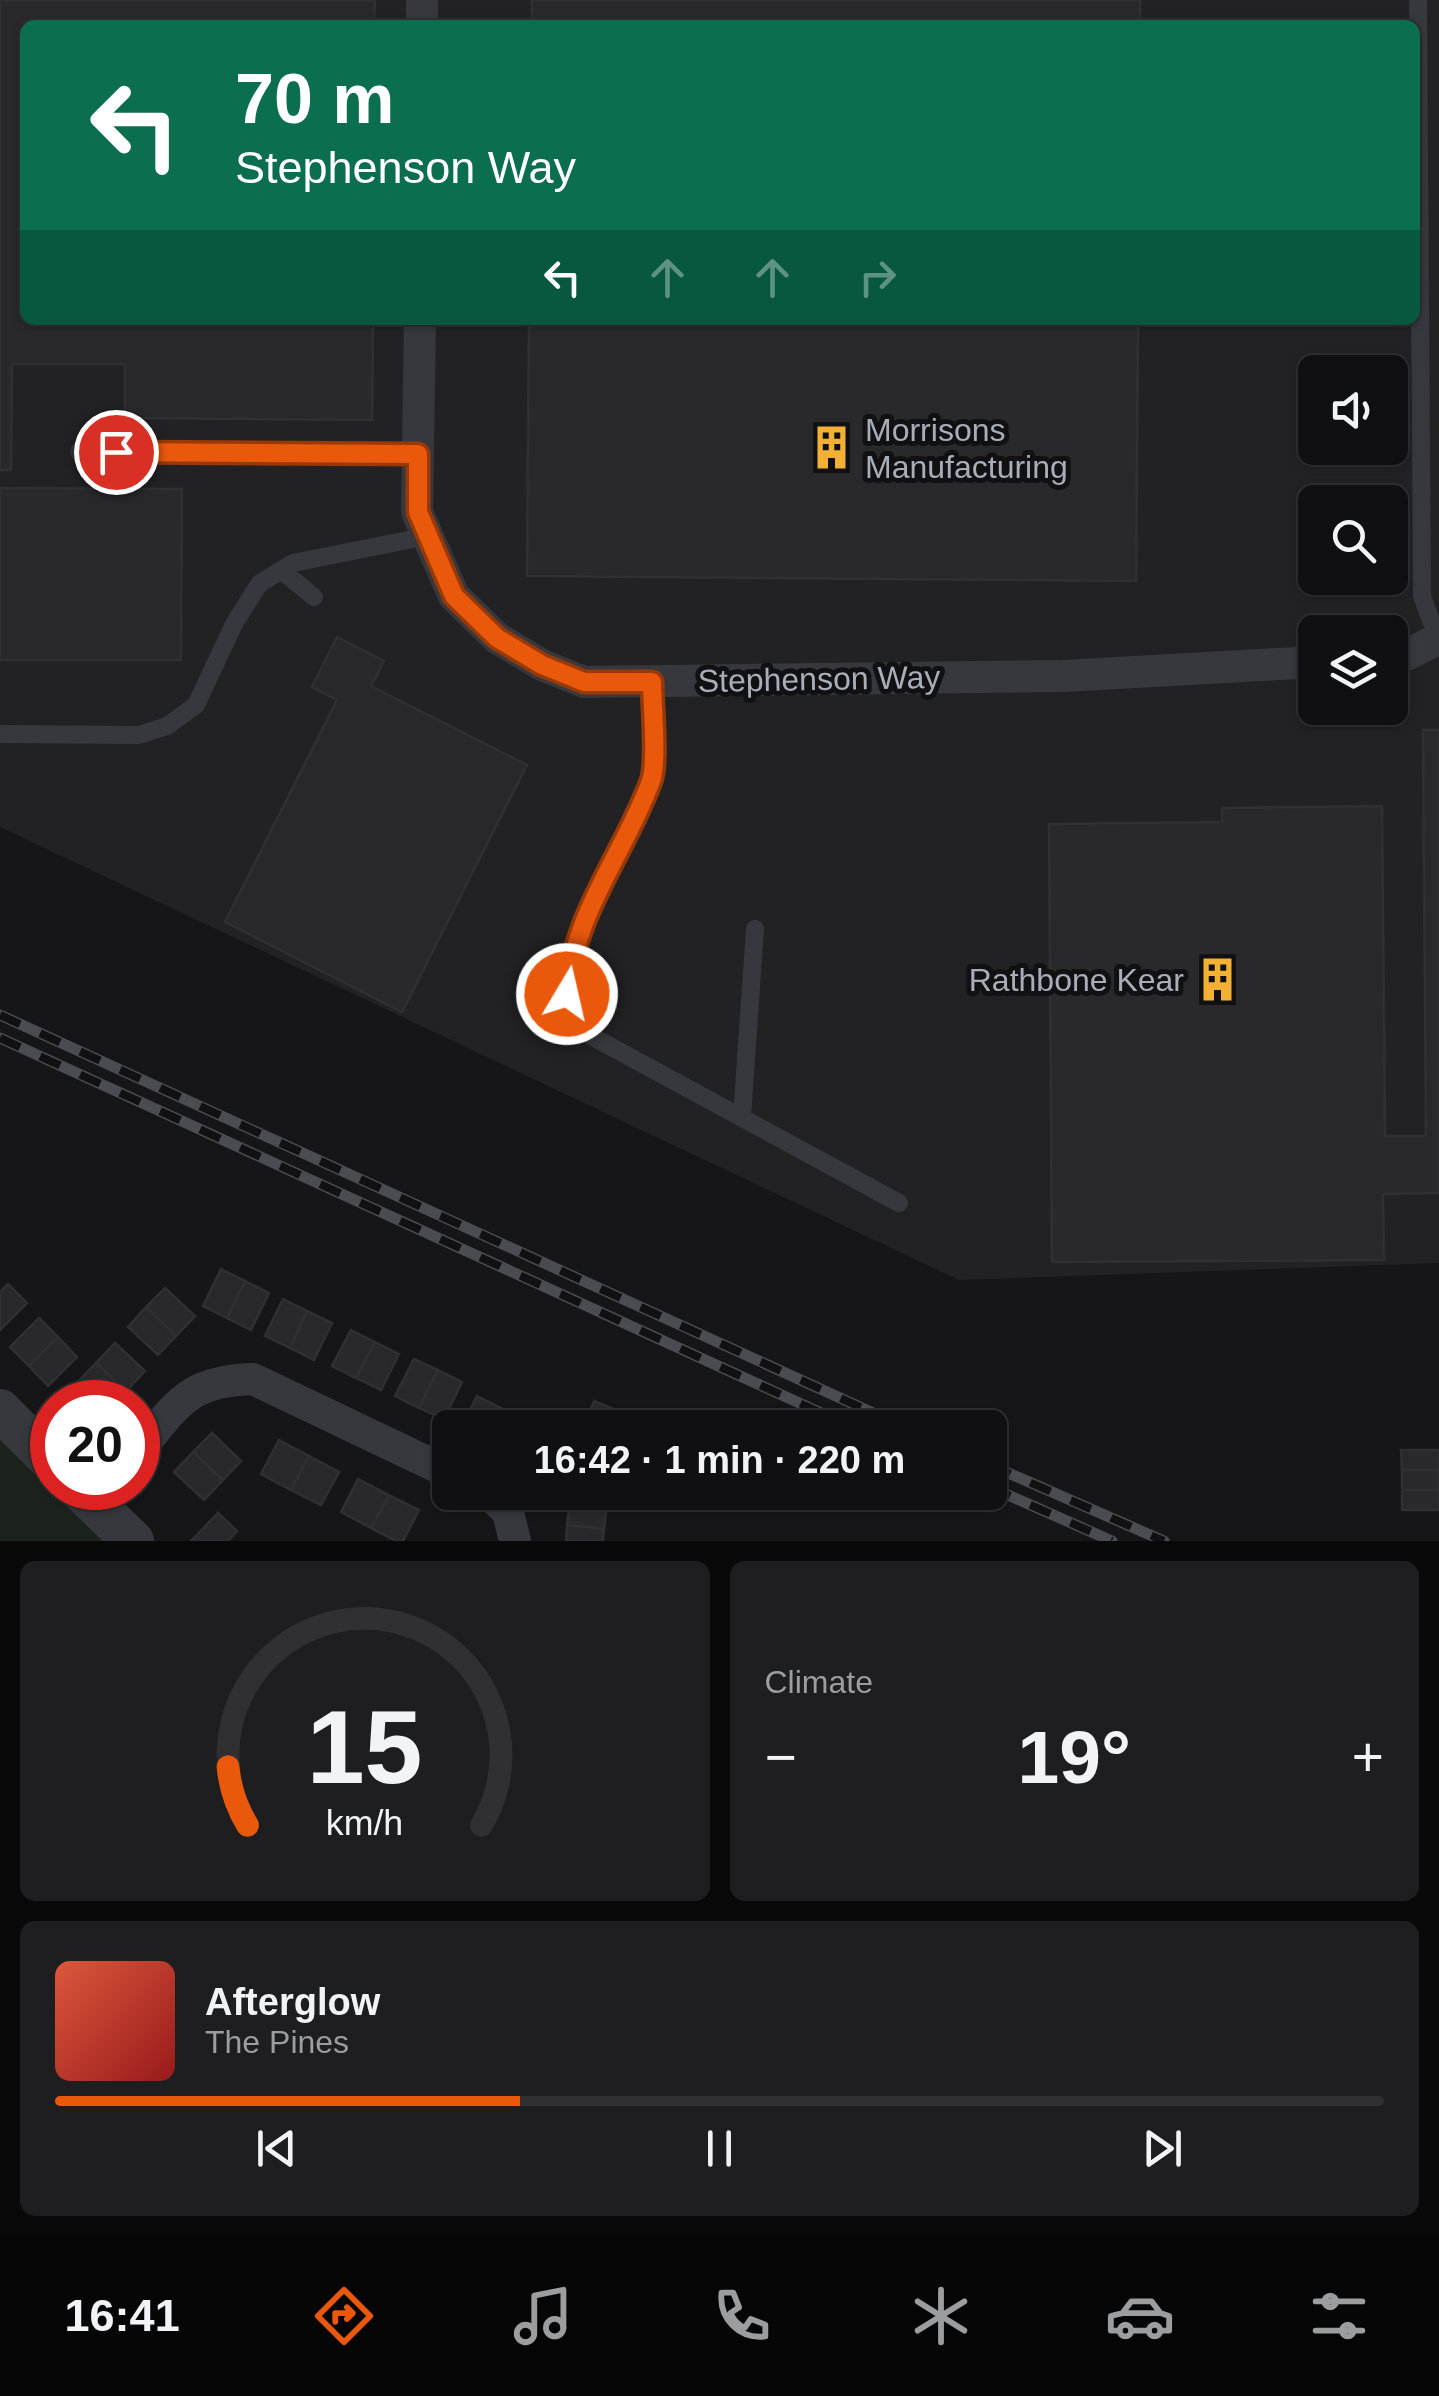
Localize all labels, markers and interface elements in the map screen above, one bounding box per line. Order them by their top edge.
icon: left [70,60,200,190]
text: 70 m [235,60,395,138]
text: Stephenson Way [235,142,576,193]
icon: left [535,250,590,305]
icon: ahead [640,250,695,305]
icon: ahead [745,250,800,305]
icon: right [850,250,905,305]
map controls [1298,355,1408,725]
button: sound [1298,355,1408,465]
pin [74,410,159,495]
place label: Morrisons Manufacturing [865,412,1068,485]
building icon: Morrisons Manufacturing [808,424,856,472]
icon: arrive [89,425,144,480]
button: search [1298,485,1408,595]
button: layers [1298,615,1408,725]
street label: Stephenson Way [697,659,941,699]
position arrow [515,942,619,1046]
building icon: Rathbone Kear [1193,956,1241,1004]
place label: Rathbone Kear [969,962,1184,998]
speed limit sign: 20 [30,1380,160,1510]
text: 16:42 · 1 min · 220 m [534,1439,905,1481]
text: Climate [765,1664,873,1700]
text: 15 [307,1689,423,1805]
text: 19° [1018,1715,1131,1799]
text: − [765,1726,797,1788]
text: + [1352,1726,1384,1788]
text: km/h [326,1803,403,1843]
text: Afterglow [205,1981,380,2023]
text: The Pines [205,2024,349,2060]
icon: previous [249,2121,304,2176]
icon: pause [692,2121,747,2176]
icon: next [1135,2121,1190,2176]
icon: directions [309,2281,379,2351]
icon: music [508,2281,578,2351]
icon: phone [707,2281,777,2351]
icon: climate [906,2281,976,2351]
icon: car [1105,2281,1175,2351]
icon: filters [1304,2281,1374,2351]
text: 16:41 [65,2290,180,2341]

